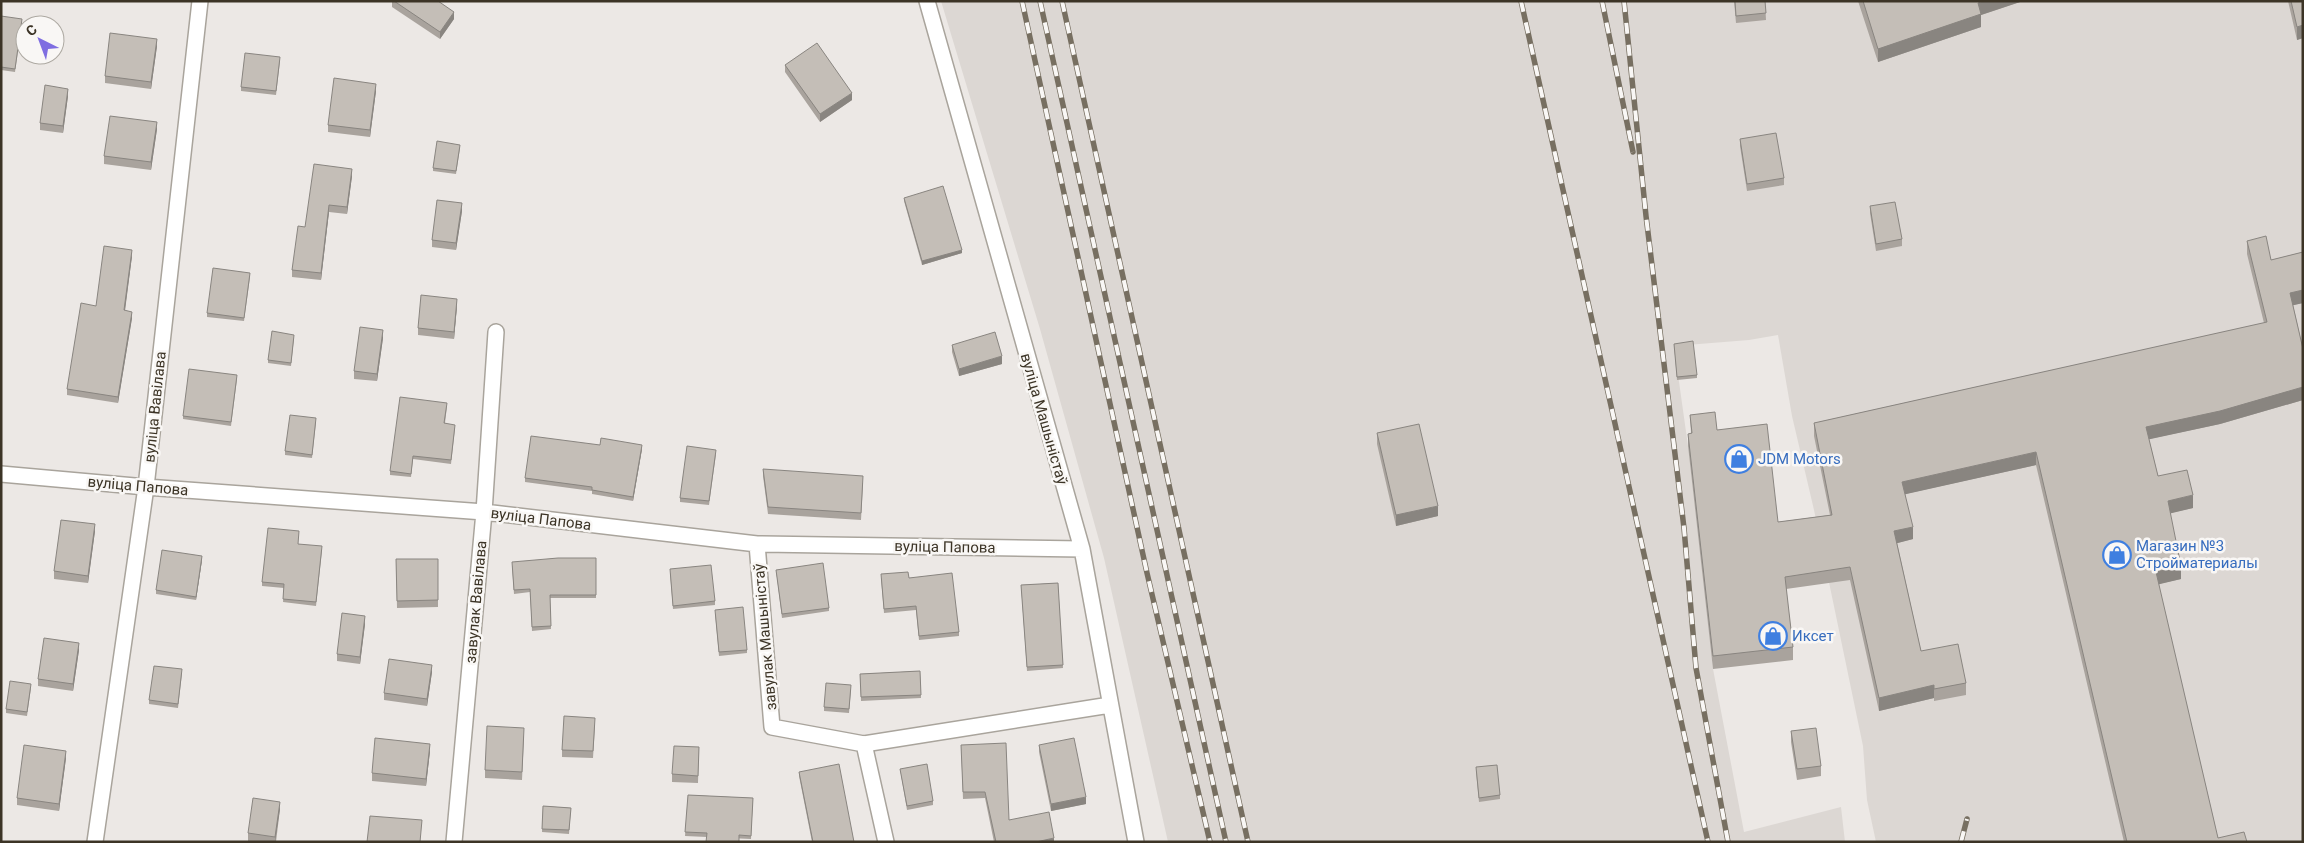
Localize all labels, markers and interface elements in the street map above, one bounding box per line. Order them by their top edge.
north arrow [15,15,65,65]
text: С [23,21,40,39]
street label: вуліца Вавілава [140,351,170,463]
street label: вуліца Машыністаў [1017,351,1071,487]
shop icon: JDM Motors [1724,444,1754,474]
place label: JDM Motors [1758,450,1841,468]
street label: вуліца Папова [87,473,189,499]
street label: вуліца Папова [490,504,592,534]
street label: вуліца Папова [894,537,996,557]
place label: Магазин №3 Стройматериалы [2136,537,2258,572]
street label: завулак Вавілава [462,540,490,664]
shop icon: Магазин №3 Стройматериалы [2102,540,2132,570]
street label: завулак Машыністаў [750,563,780,711]
shop icon: Иксет [1758,621,1788,651]
place label: Иксет [1792,627,1834,645]

